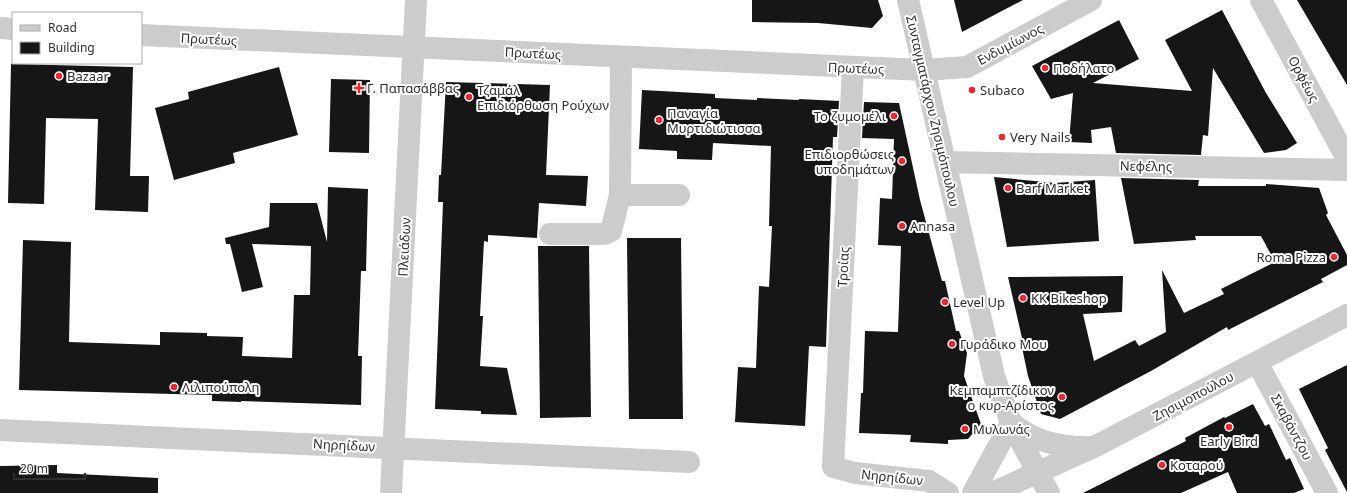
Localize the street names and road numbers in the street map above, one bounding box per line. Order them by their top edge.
street label: Συνταγματάρχου Ζησιμόπουλου [902,14,964,208]
street label: Ενδυμίωνος [974,19,1046,69]
street label: Πρωτέως [180,29,238,49]
street label: Πρωτέως [504,43,562,63]
street label: Ορφέως [1284,53,1324,105]
street label: Πρωτέως [828,58,884,78]
street label: Νεφέλης [1120,157,1172,175]
street label: Πλειάδων [393,217,415,277]
street label: Τροίας [833,246,853,288]
street label: Ζησιμοπούλου [1149,367,1237,425]
street label: Σκαβάντζου [1267,391,1317,463]
street label: Νηρηίδων [313,434,376,456]
street label: Νηρηίδων [860,465,924,489]

